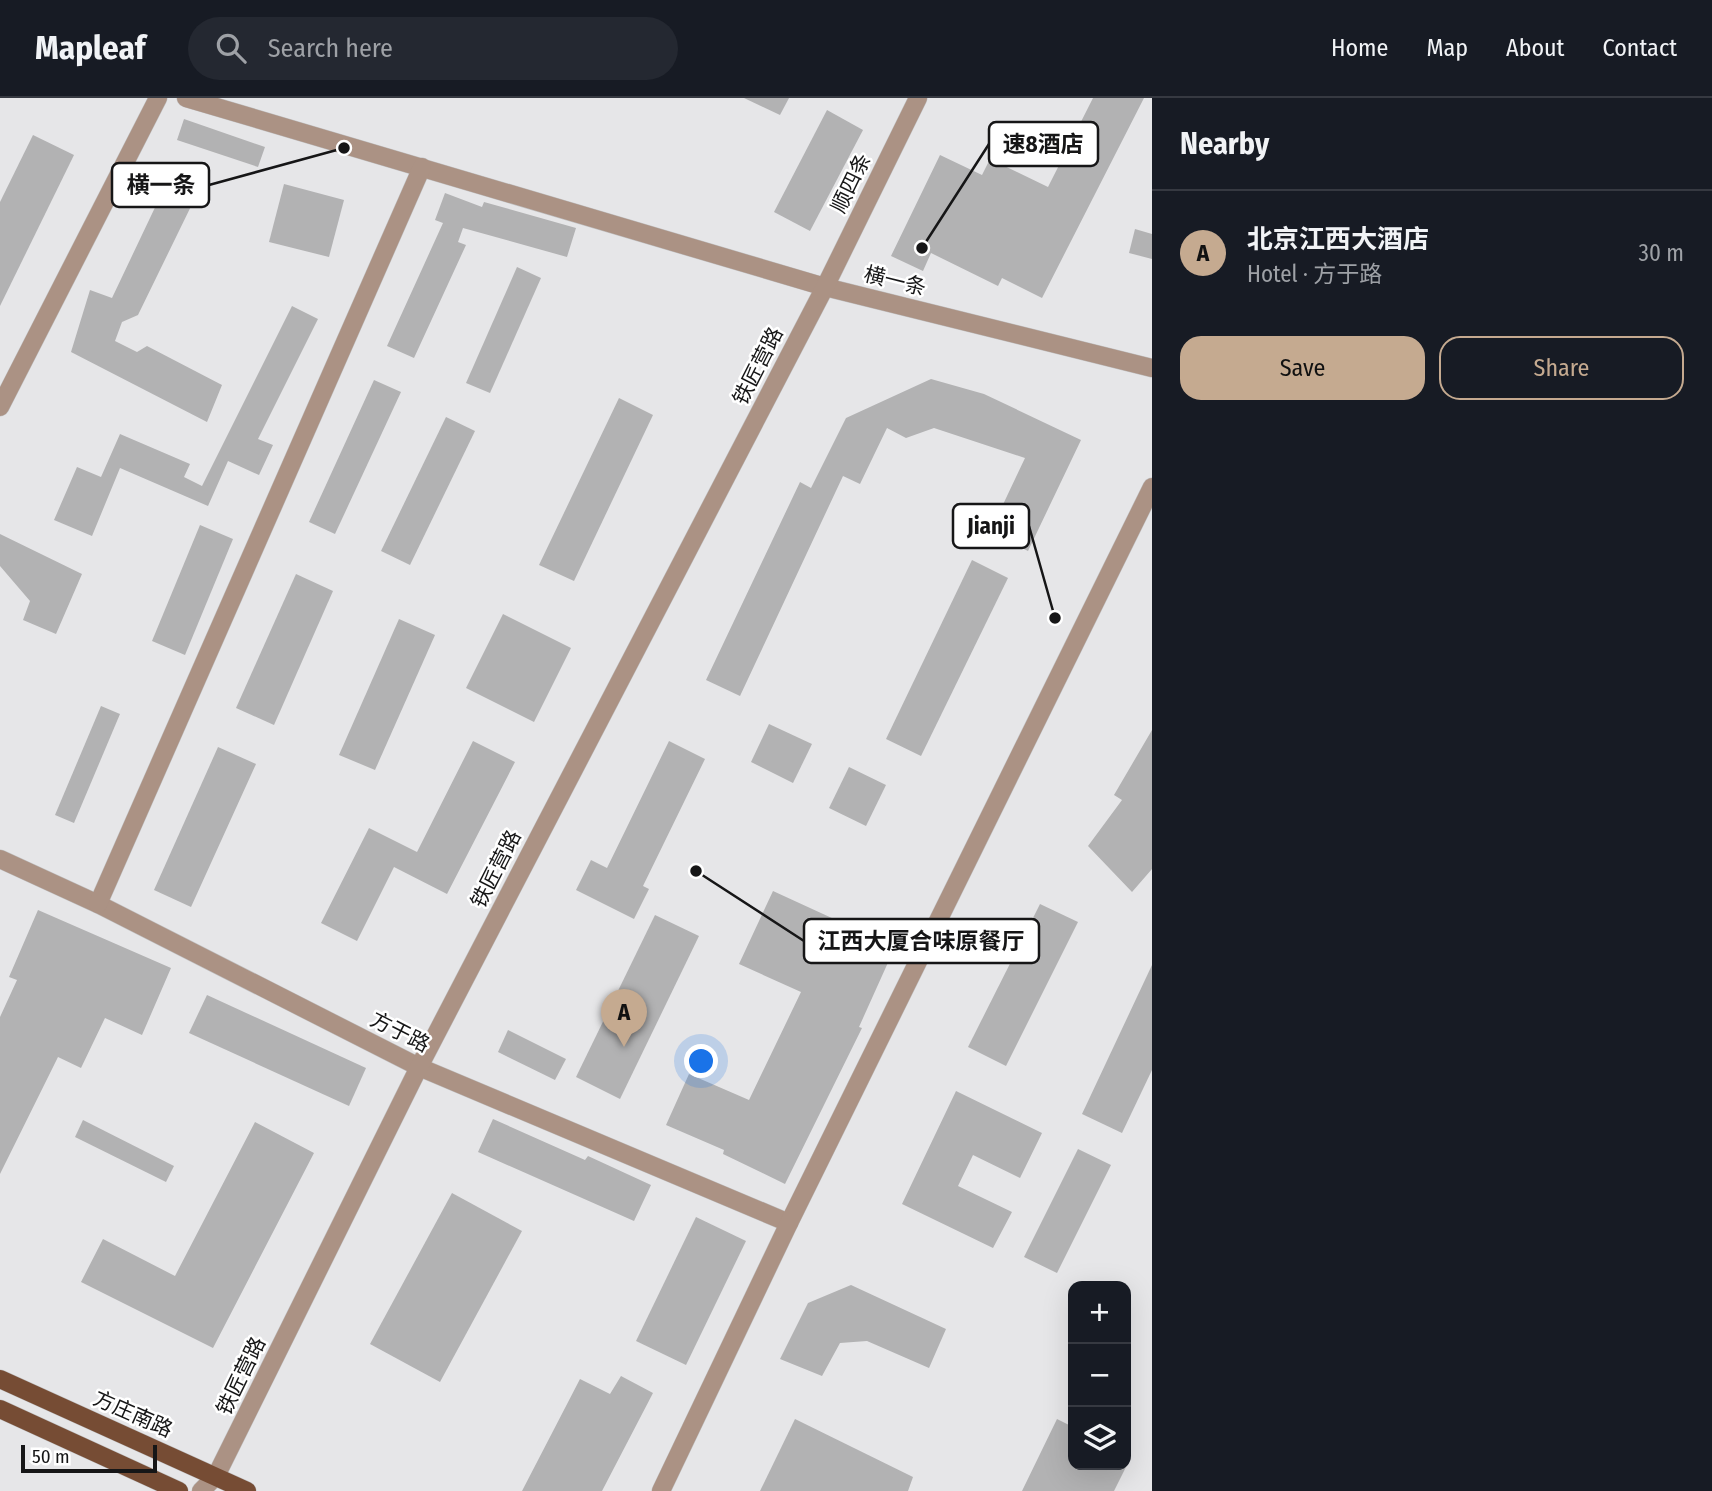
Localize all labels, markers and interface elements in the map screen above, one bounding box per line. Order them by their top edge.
search box [188,17,678,80]
text: Mapleaf [35,28,146,68]
icon: search [212,29,250,67]
text: Search here [268,33,393,64]
text: Home [1331,34,1388,62]
text: Map [1426,34,1468,62]
text: About [1506,34,1564,62]
text: Contact [1602,34,1677,62]
callout: 速8酒店 [989,122,1098,166]
text: Nearby [1180,126,1269,162]
text: 速8酒店 [1002,130,1084,158]
street label: 顺四条 [826,149,876,217]
callout: 横一条 [112,163,209,207]
text: 横一条 [127,171,196,199]
text: 北京江西大酒店 [1247,224,1429,255]
text: A [1197,239,1209,267]
text: 30 m [1639,239,1684,267]
text: Hotel · 方于路 [1247,260,1382,288]
street label: 横一条 [861,261,929,301]
street label: 铁匠营路 [727,323,789,409]
button: Save [1180,336,1425,400]
button: Share [1439,336,1684,400]
callout: Jianji [953,504,1029,548]
text: Jianji [966,512,1015,540]
street label: 铁匠营路 [465,826,527,912]
callout: 江西大厦合味原餐厅 [804,919,1039,963]
text: 江西大厦合味原餐厅 [818,927,1025,955]
pin: A [601,989,647,1047]
street label: 方于路 [366,1006,434,1058]
your location [684,1044,718,1078]
map controls [1068,1281,1131,1470]
button: + [1068,1281,1131,1344]
street label: 铁匠营路 [211,1333,271,1419]
button: − [1068,1344,1131,1407]
street label: 方庄南路 [89,1385,177,1443]
button: layers [1068,1407,1131,1470]
scale bar [21,1442,158,1474]
text: 50 m [32,1445,70,1468]

